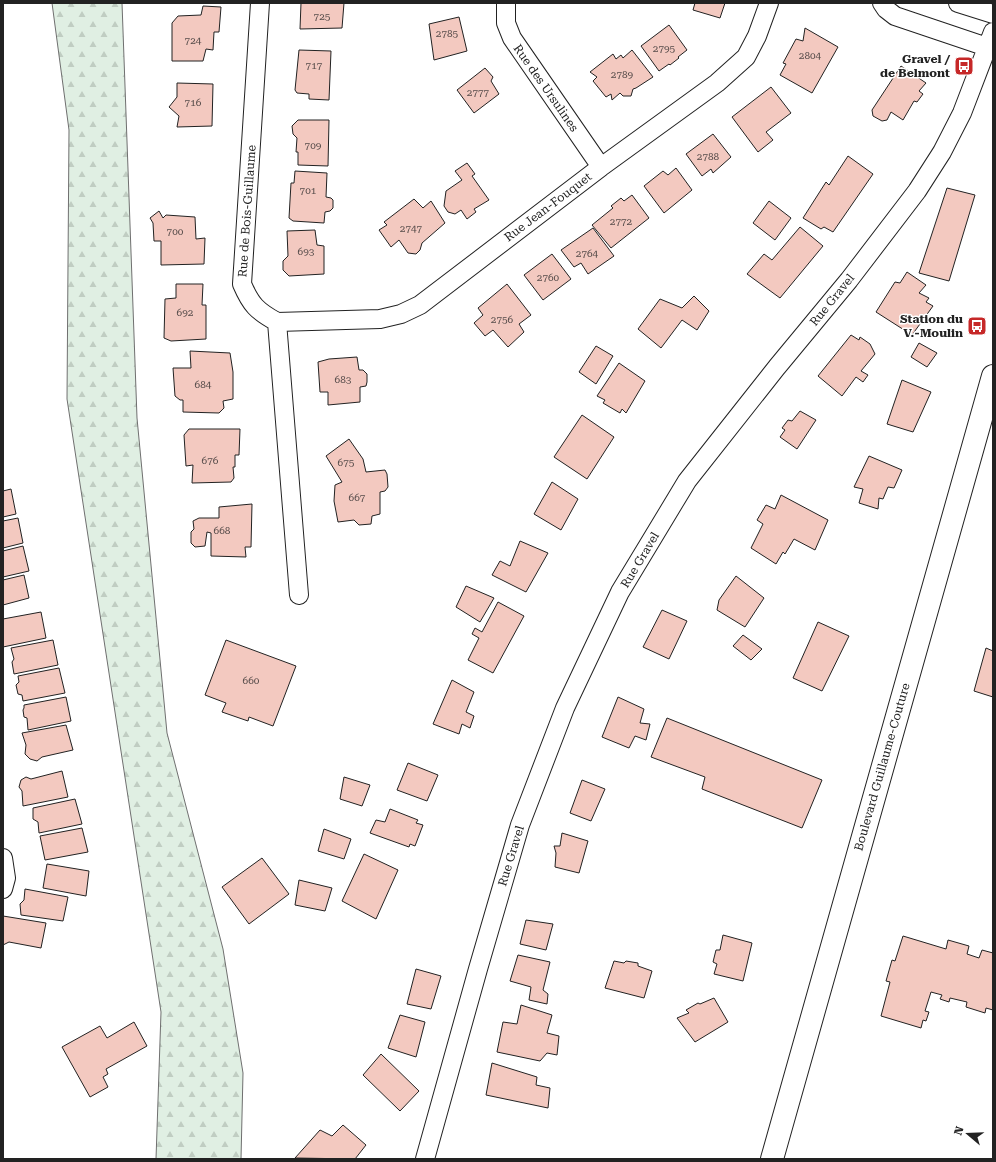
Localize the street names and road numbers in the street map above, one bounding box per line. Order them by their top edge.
street label: Rue des Ursulines [511,42,582,135]
street label: Rue de Bois-Guillaume [235,144,259,278]
street label: Rue Jean-Fouquet [502,169,595,244]
street label: Rue Gravel [807,271,857,329]
street label: Rue Gravel [618,529,662,590]
street label: Boulevard Guillaume-Couture [851,681,913,853]
street label: Rue Gravel [495,824,527,888]

